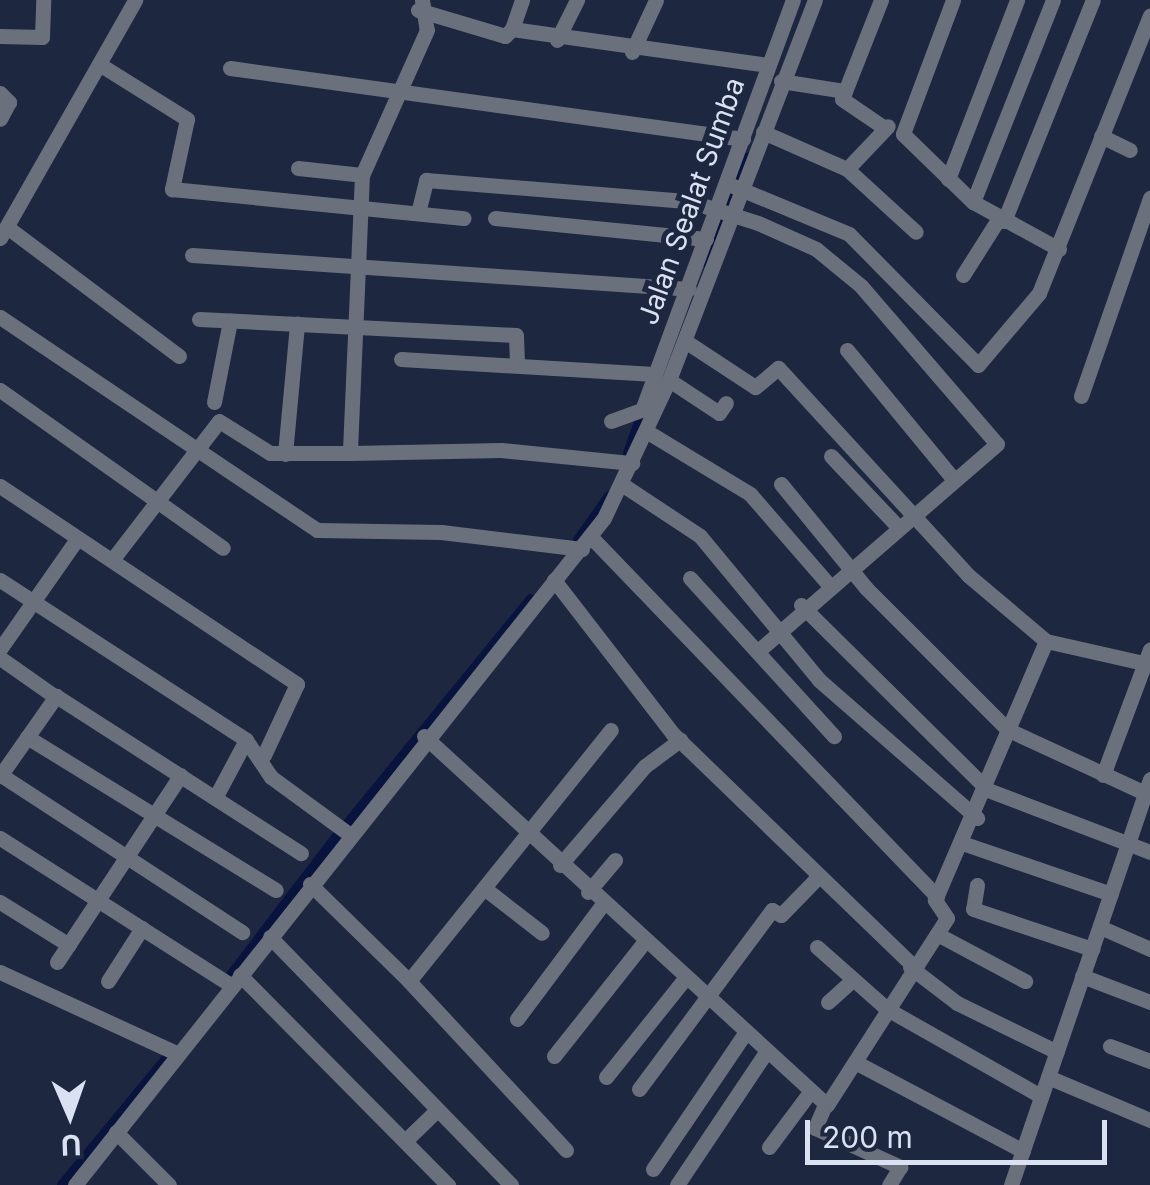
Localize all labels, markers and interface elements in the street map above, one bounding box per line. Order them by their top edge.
street label: Jalan Sealat Sumba [631,73,751,329]
north arrow [20,1065,120,1165]
scale bar [810,1100,1112,1162]
text: 200 m [822,1119,913,1155]
text: U [60,1128,82,1162]

